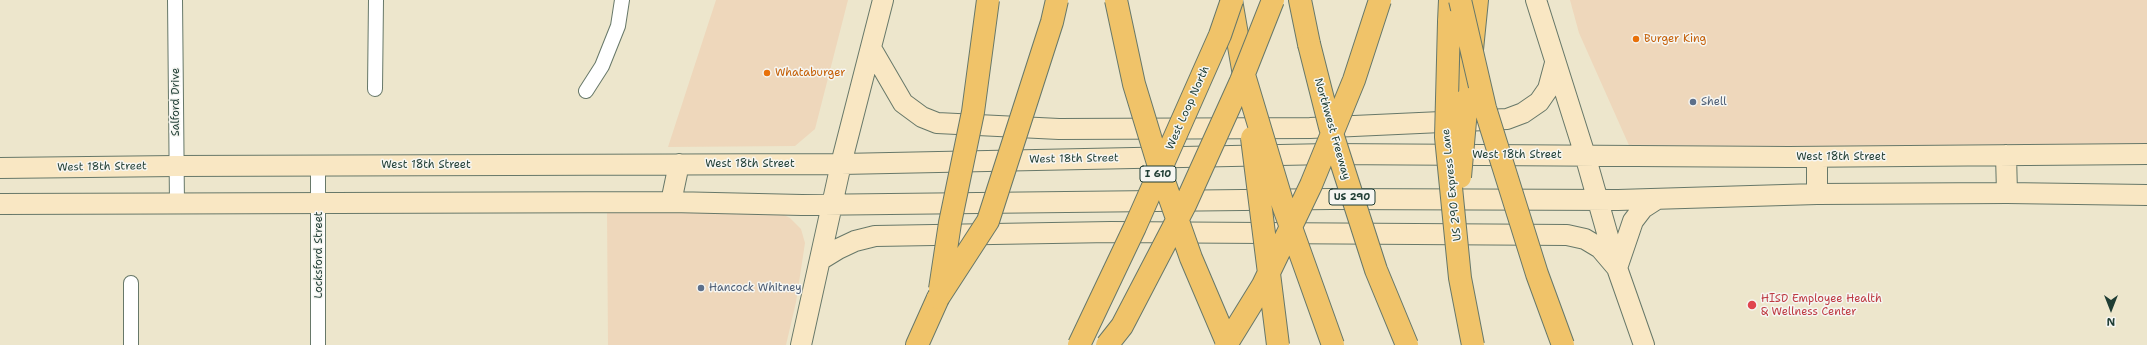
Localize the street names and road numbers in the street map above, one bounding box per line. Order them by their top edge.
street label: West Loop North [1164,64,1212,152]
street label: Salford Drive [169,68,183,136]
street label: Northwest Freeway [1311,77,1353,181]
street label: US 290 Express Lane [1440,128,1464,242]
street label: West 18th Street [1472,148,1562,162]
street label: West 18th Street [1796,150,1886,164]
street label: West 18th Street [1029,152,1119,166]
street label: West 18th Street [705,157,795,171]
street label: West 18th Street [381,158,471,172]
street label: West 18th Street [57,160,147,174]
road number: I 610 [1140,166,1176,182]
road number: US 290 [1329,189,1375,205]
street label: Locksford Street [312,211,326,299]

